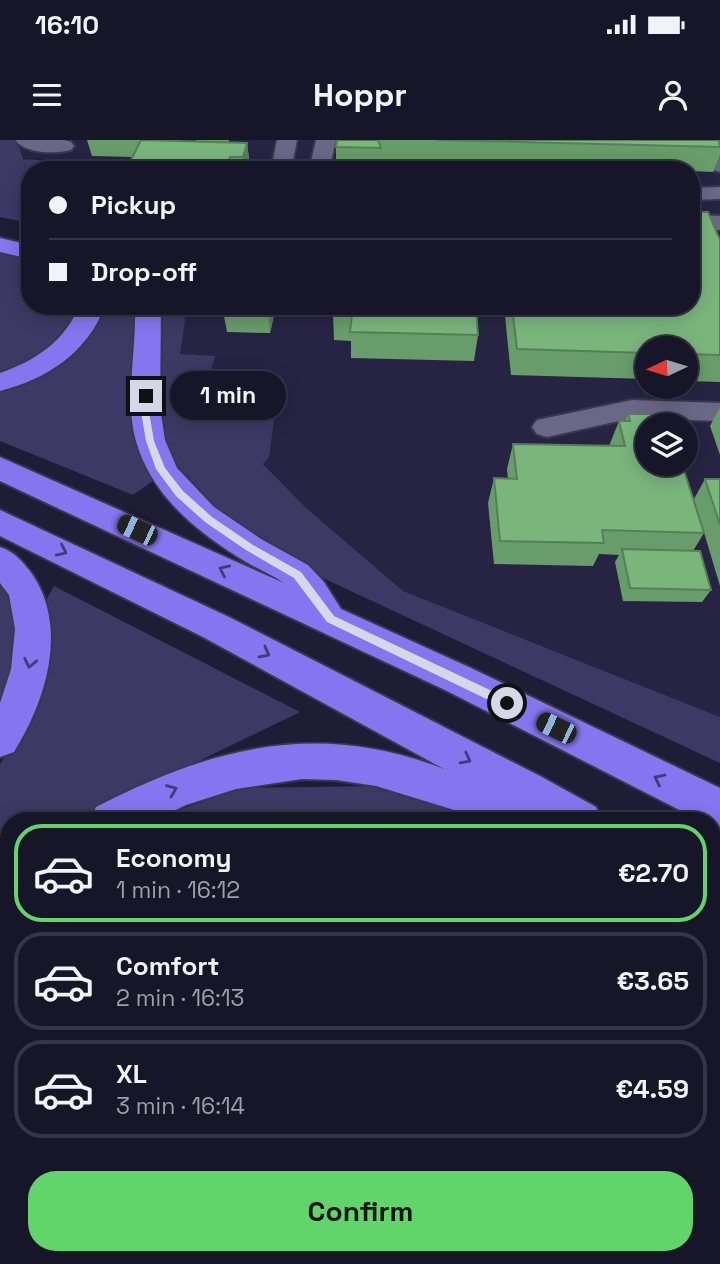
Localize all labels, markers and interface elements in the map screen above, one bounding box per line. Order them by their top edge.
text: 16:10 [35,8,99,42]
text: Hoppr [313,75,407,115]
icon: menu [28,76,66,114]
icon: person [654,76,692,114]
text: Pickup [91,188,176,222]
text: Drop-off [91,255,197,289]
north arrow [635,336,698,399]
map controls [635,336,698,476]
callout: 1 min [170,372,286,420]
route end [130,380,162,412]
text: 1 min [200,380,256,410]
button: layers [635,413,698,476]
car [114,512,161,548]
one-way arrow [55,543,67,557]
one-way arrow [219,564,231,578]
one-way arrow [258,645,270,658]
one-way arrow [23,657,38,668]
route start [491,687,523,719]
car [533,709,580,747]
one-way arrow [459,751,472,765]
one-way arrow [654,773,666,787]
one-way arrow [165,785,177,799]
text: Economy [116,841,232,875]
icon: car [32,842,95,905]
text: €2.70 [618,856,689,890]
text: 1 min · 16:12 [116,875,240,905]
text: Comfort [116,949,219,983]
icon: car [32,950,95,1013]
text: €3.65 [616,964,689,998]
text: 2 min · 16:13 [116,983,244,1013]
text: XL [116,1057,147,1091]
icon: car [32,1058,95,1121]
text: €4.59 [615,1072,689,1106]
text: 3 min · 16:14 [116,1091,245,1121]
button: Confirm [28,1171,693,1251]

